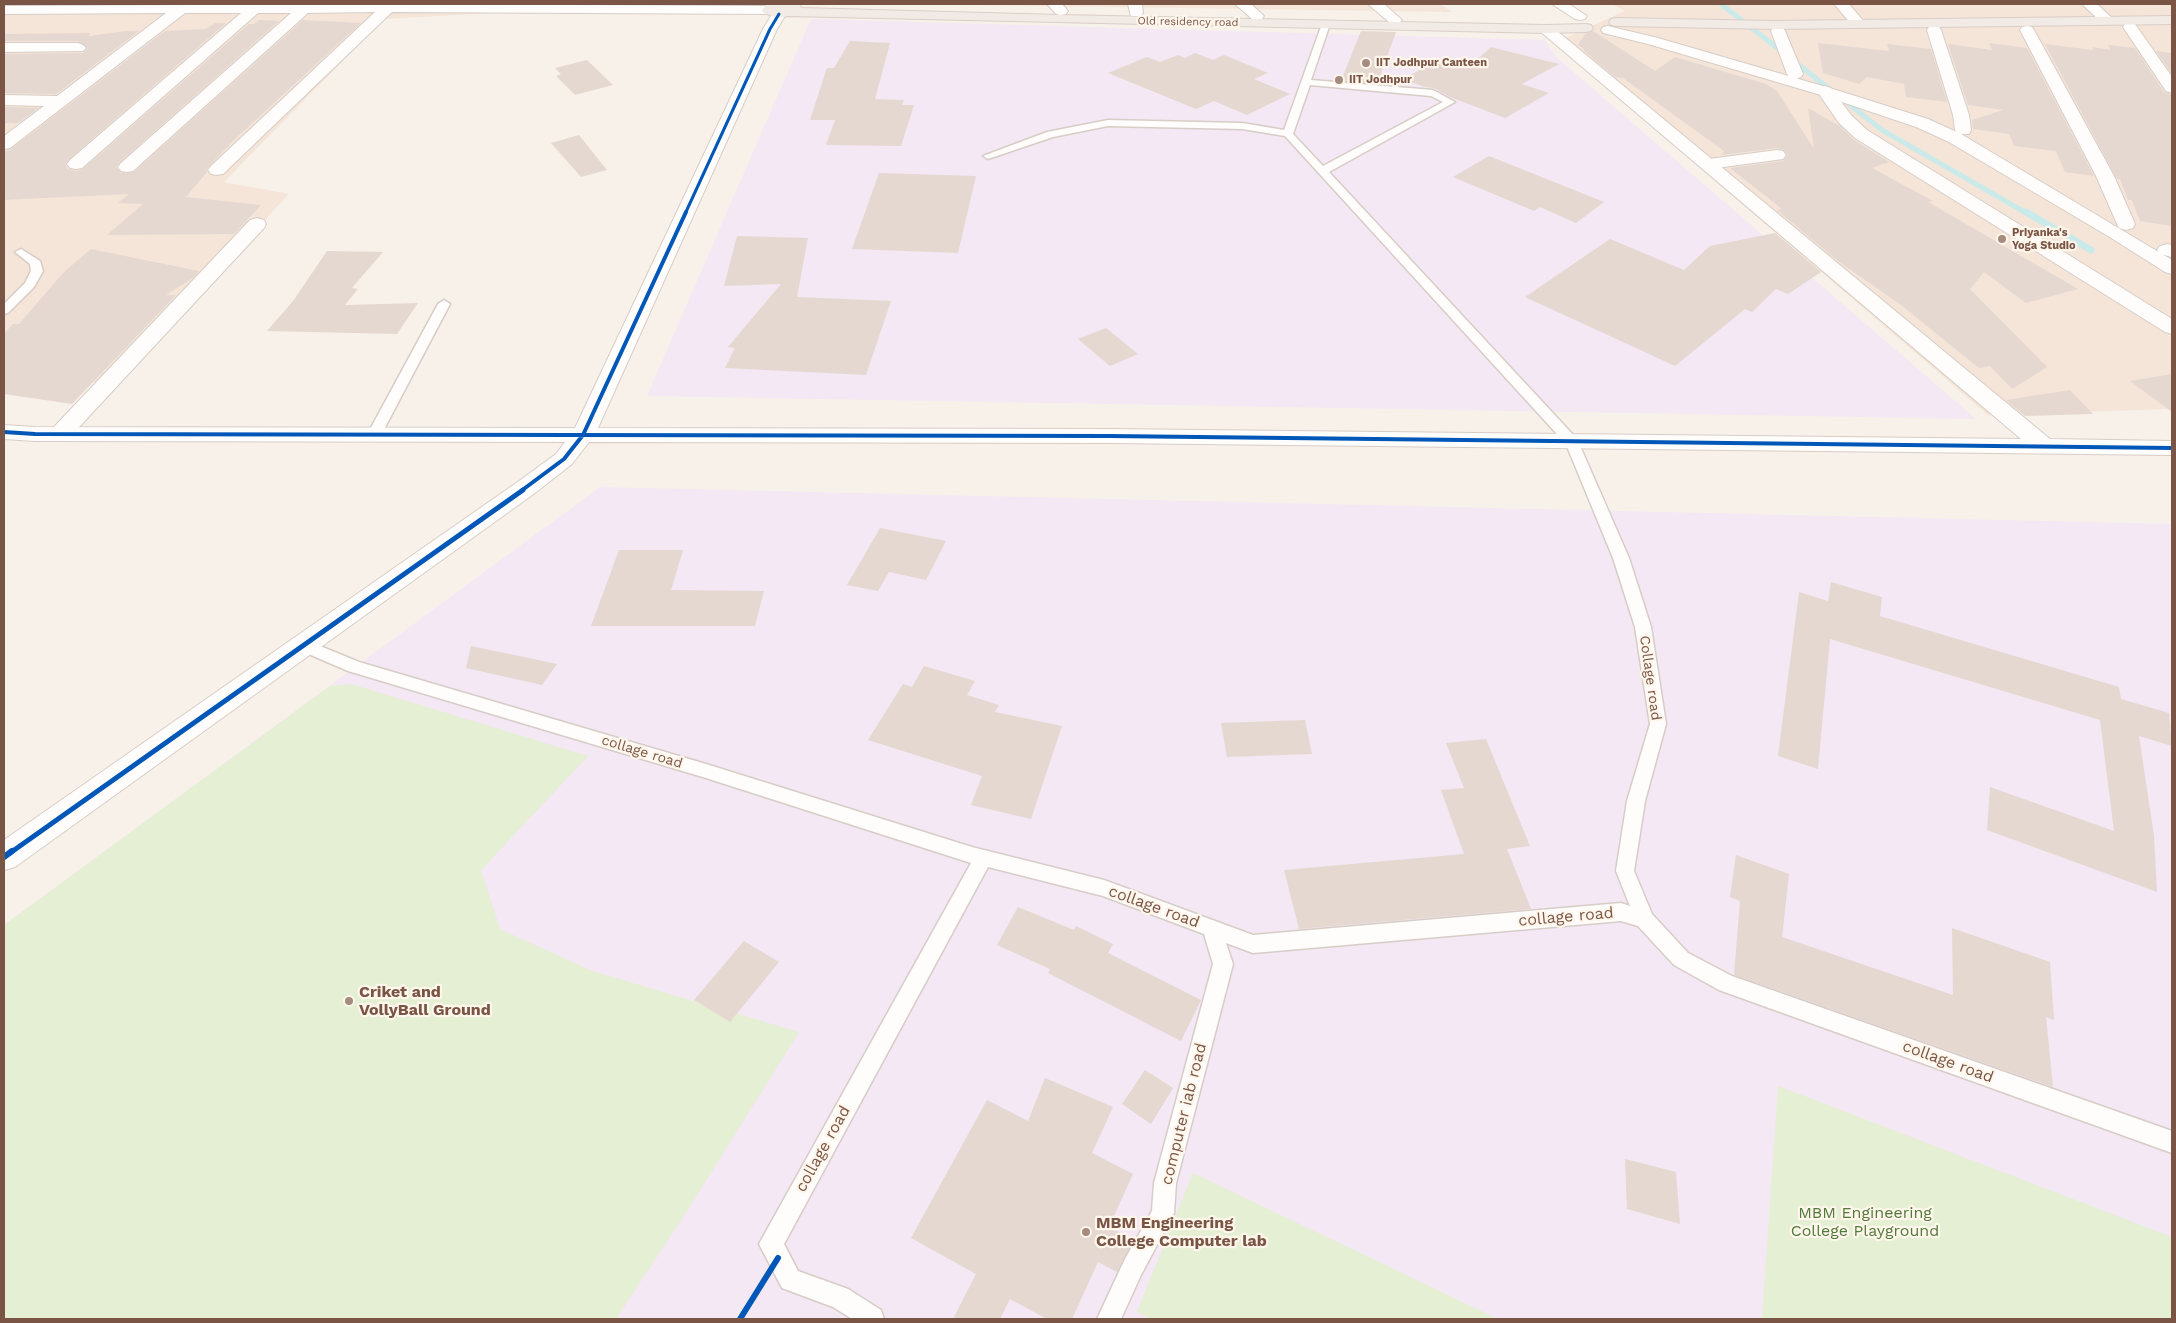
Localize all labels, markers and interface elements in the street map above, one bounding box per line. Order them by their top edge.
street label: Old residency road [1137,15,1239,29]
place label: IIT Jodhpur Canteen [1376,56,1487,70]
marker: IIT Jodhpur Canteen [1360,57,1372,69]
place label: IIT Jodhpur [1349,73,1412,87]
marker: IIT Jodhpur [1333,74,1345,86]
place label: Priyanka's Yoga Studio [2012,226,2076,252]
marker: Priyanka's Yoga Studio [1996,233,2008,245]
street label: Collage road [1636,635,1664,721]
street label: collage road [600,732,684,772]
street label: collage road [1106,882,1202,932]
street label: collage road [1518,903,1614,931]
place label: Criket and VollyBall Ground [359,982,491,1020]
marker: Criket and VollyBall Ground [343,995,355,1007]
street label: collage road [1900,1037,1996,1087]
street label: computer iab road [1157,1041,1211,1187]
street label: collage road [791,1103,855,1195]
park label: MBM Engineering College Playground [1791,1203,1939,1241]
place label: MBM Engineering College Computer lab [1096,1213,1267,1251]
marker: MBM Engineering College Computer lab [1080,1226,1092,1238]

